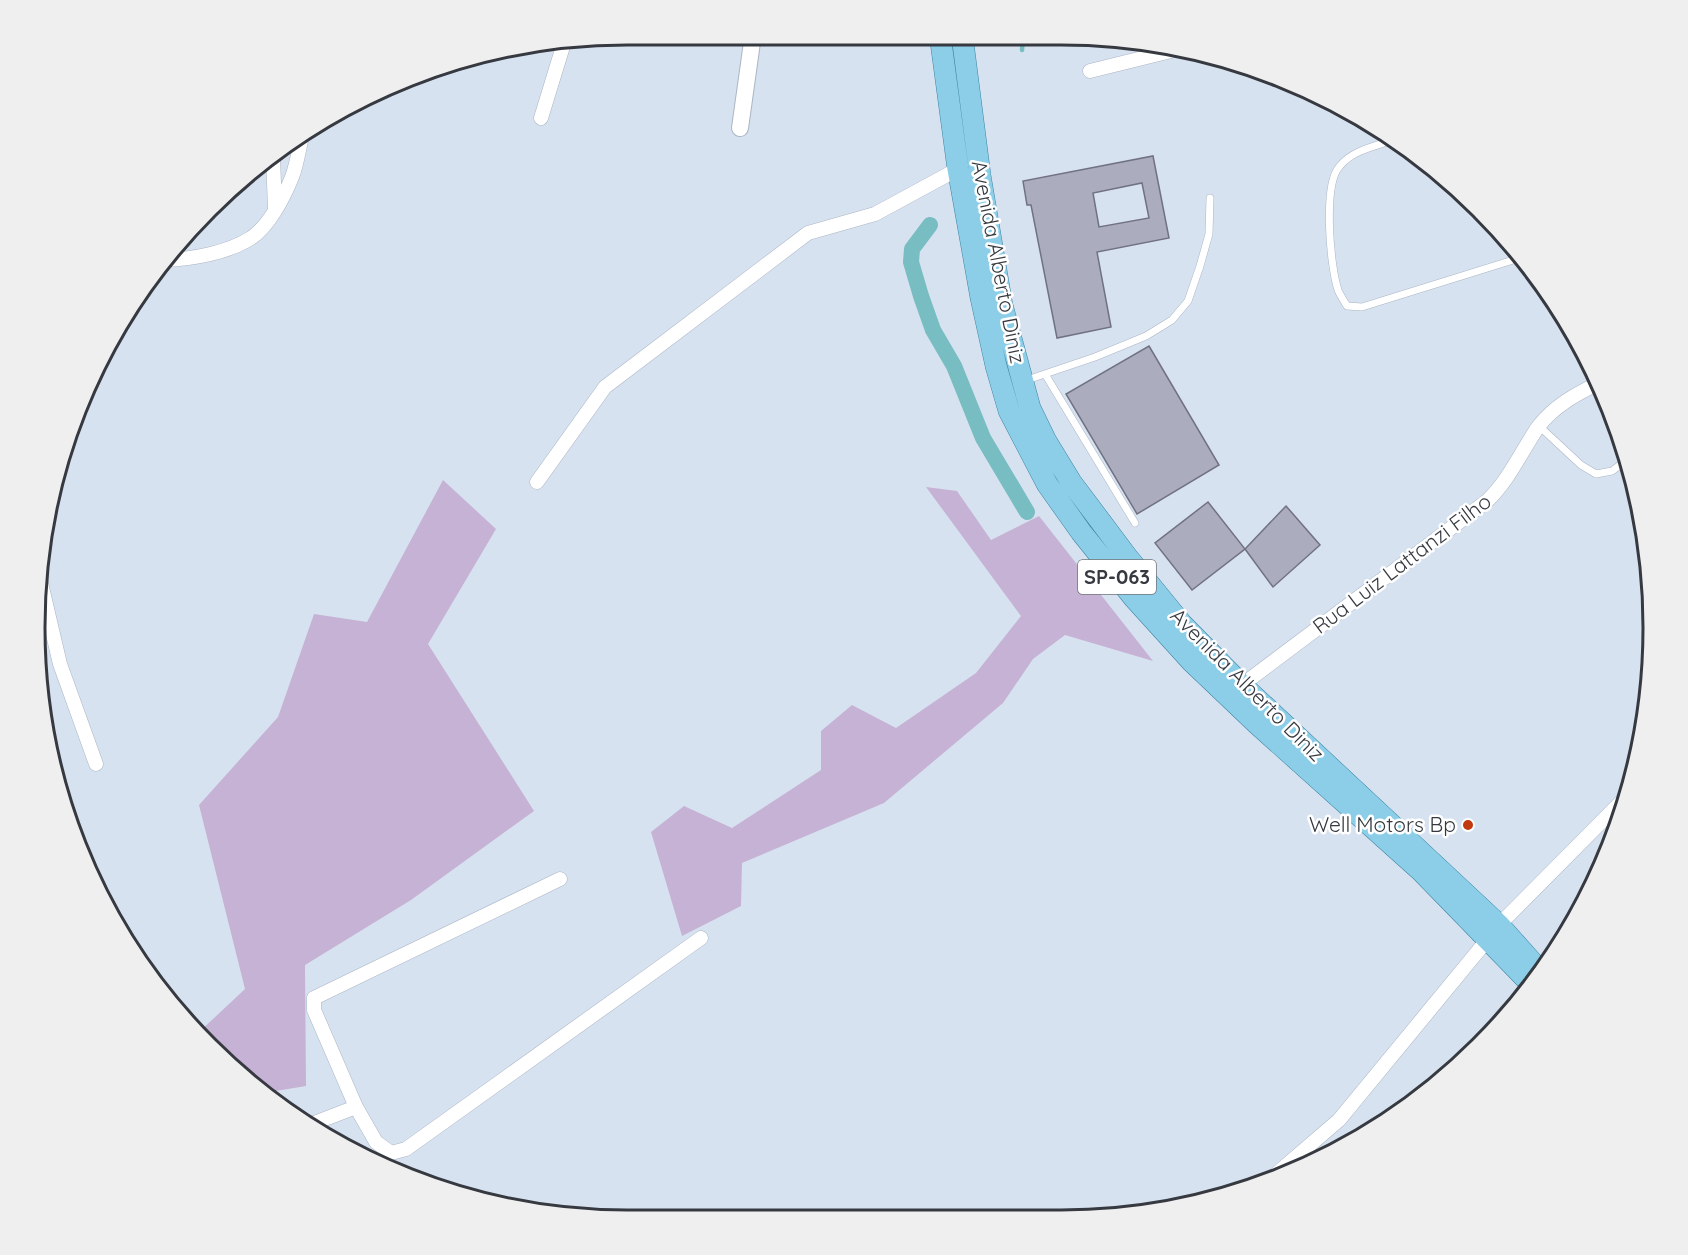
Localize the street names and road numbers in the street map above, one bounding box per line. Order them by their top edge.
street label: Avenida Alberto Diniz [967,158,1031,366]
street label: Rua Luiz Lattanzi Filho [1307,488,1496,639]
road number: SP-063 [1078,560,1156,594]
street label: Avenida Alberto Diniz [1166,602,1330,766]

